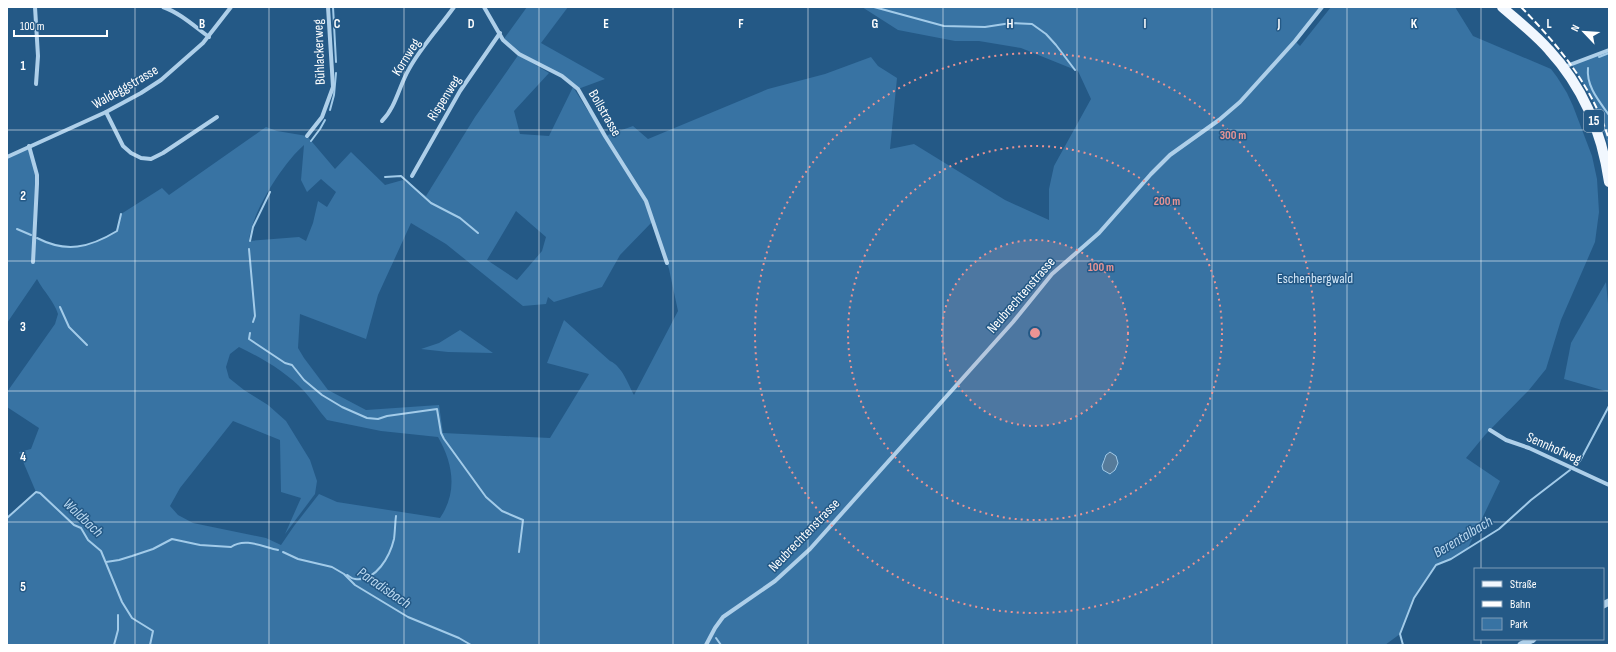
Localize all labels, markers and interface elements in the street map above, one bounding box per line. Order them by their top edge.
scale bar [14,12,107,38]
north arrow [1564,12,1604,52]
text: B [199,16,205,32]
text: C [334,16,341,32]
text: D [468,16,475,32]
text: E [603,16,609,32]
text: F [738,16,744,32]
text: G [872,16,879,32]
text: H [1007,16,1014,32]
text: I [1144,16,1147,32]
text: J [1277,16,1281,32]
text: K [1411,16,1418,32]
text: L [1546,16,1552,32]
street label: Bühlackerweg [309,18,329,85]
text: 100 m [20,19,45,34]
text: N [1568,22,1583,33]
street label: Kornweg [388,35,424,79]
text: 1 [20,58,26,74]
street label: Waldeggstrasse [89,61,161,113]
street label: Rispenweg [423,72,465,124]
street label: Bollstrasse [585,87,625,139]
road number: 15 [1584,110,1604,132]
text: 300 m [1220,128,1246,143]
text: 2 [20,188,26,204]
text: 200 m [1154,194,1180,209]
street label: Neubrechtenstrasse [983,253,1059,337]
text: 100 m [1088,260,1114,275]
park label: Eschenbergwald [1277,270,1353,287]
text: 3 [20,319,26,335]
centre of rings [1028,326,1042,340]
street label: Sennhofweg [1524,428,1585,468]
text: 4 [20,449,26,465]
water label: Waldbach [59,494,107,542]
street label: Neubrechtenstrasse [765,495,843,575]
water label: Berentalbach [1430,512,1496,562]
water label: Paradisbach [353,563,415,613]
legend [1474,568,1604,640]
text: Straße [1510,577,1537,592]
text: 5 [20,579,26,595]
text: Bahn [1510,597,1530,612]
text: Park [1510,617,1528,632]

